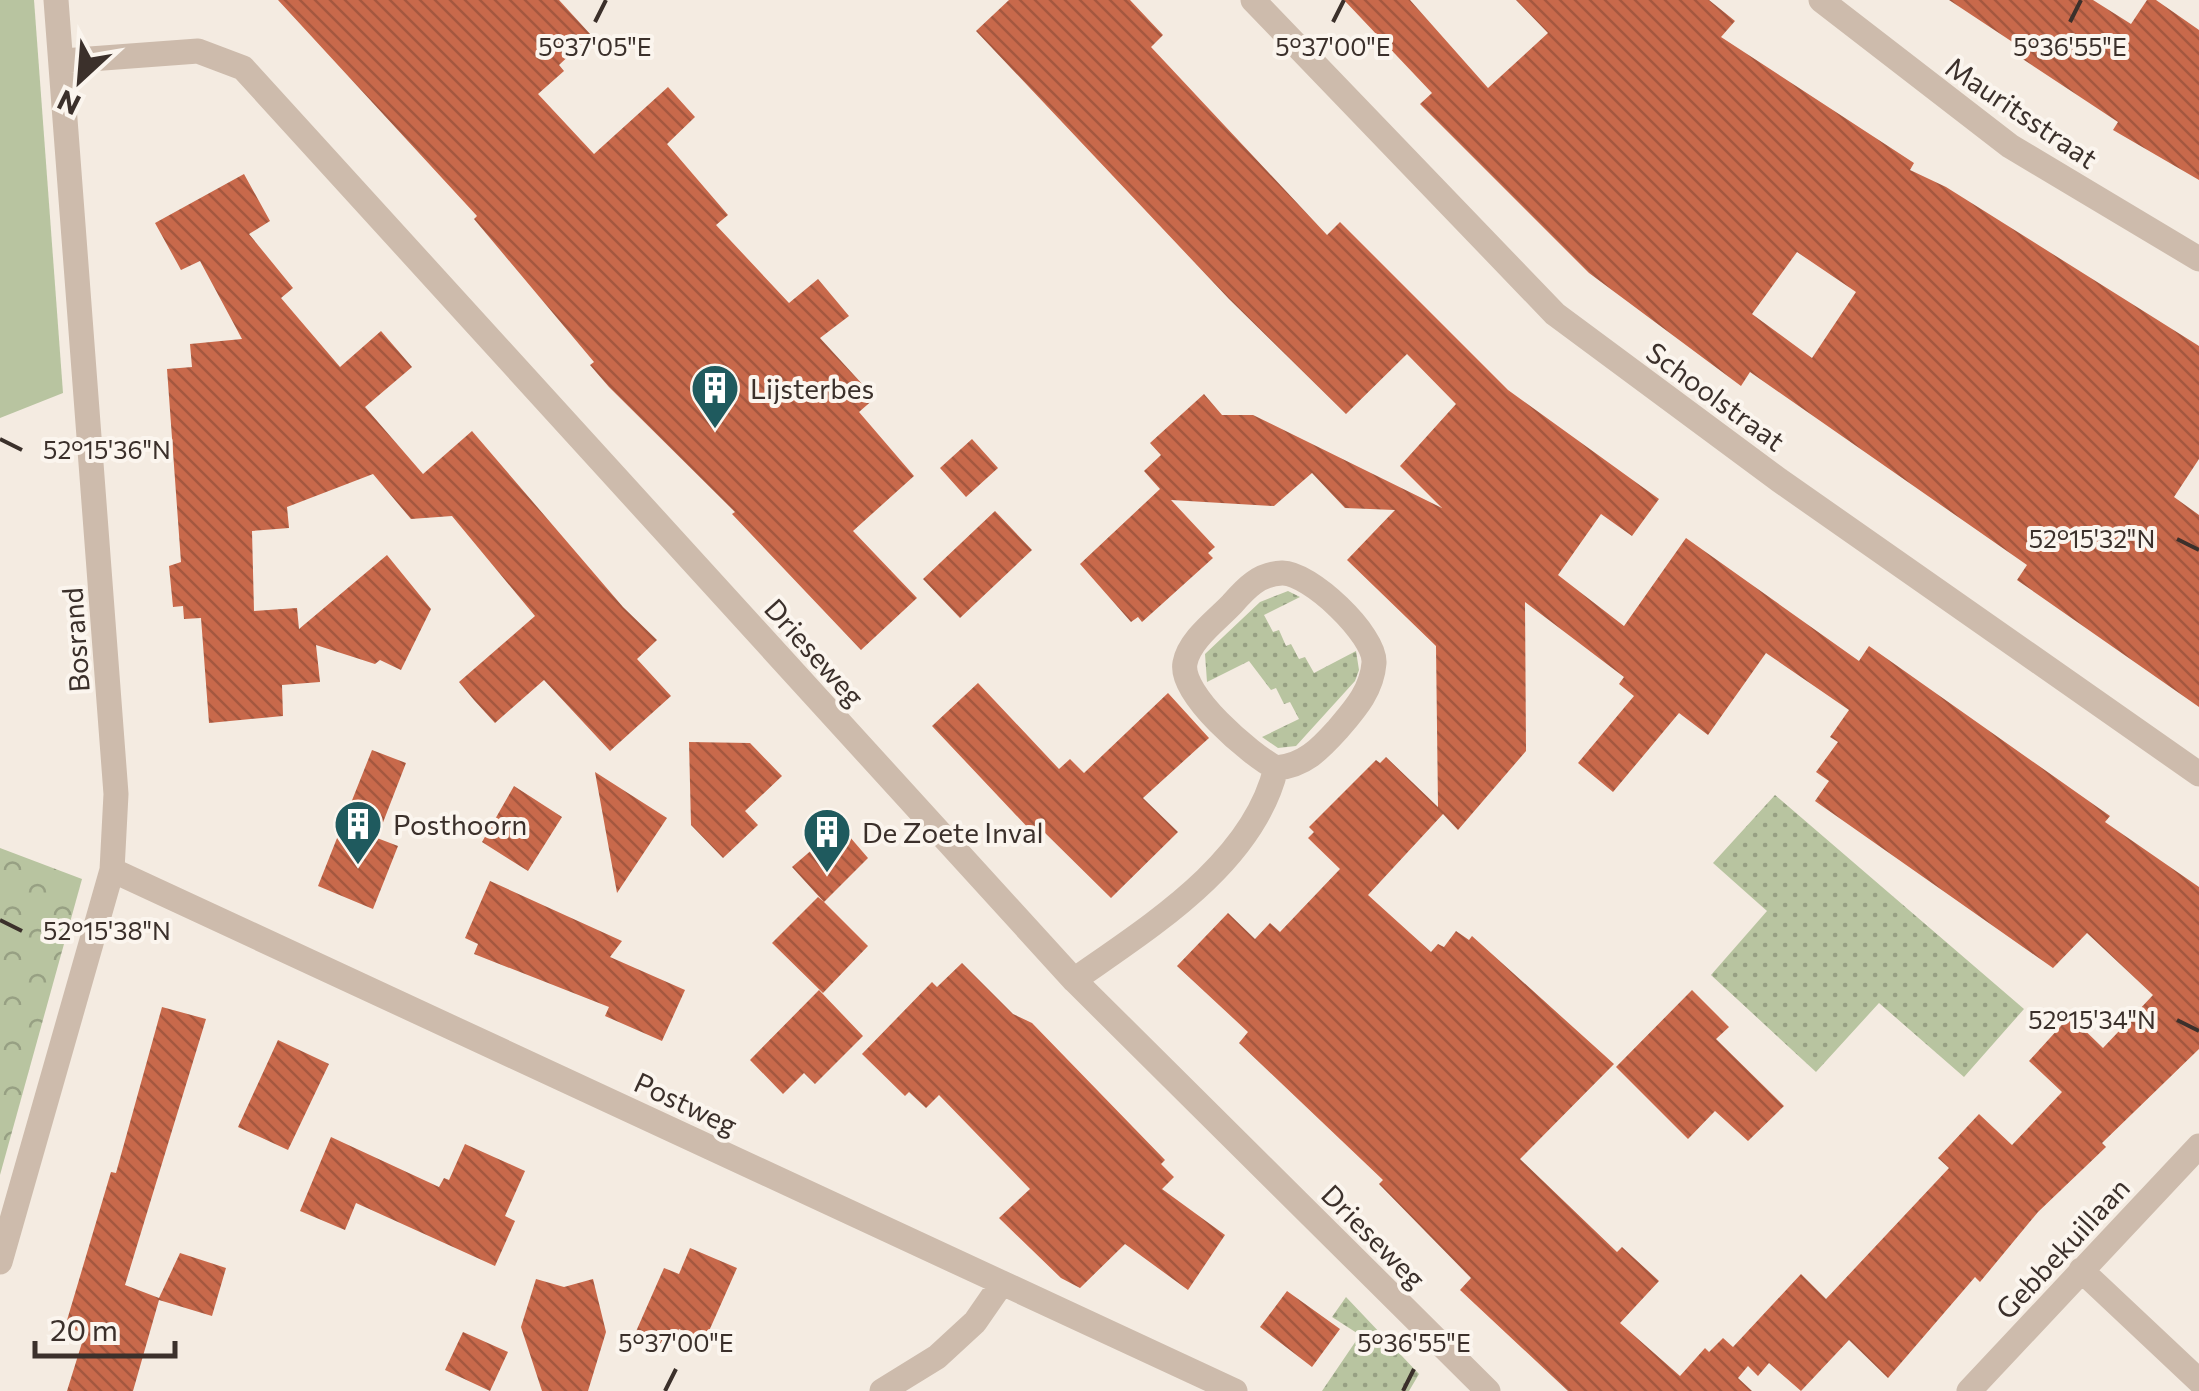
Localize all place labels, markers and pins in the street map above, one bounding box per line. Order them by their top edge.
building icon: Lijsterbes [689,362,741,430]
place label: Lijsterbes [750,371,874,405]
building icon: Posthoorn [332,798,384,866]
building icon: De Zoete Inval [801,806,853,874]
place label: Posthoorn [393,807,527,841]
place label: De Zoete Inval [862,815,1044,849]

